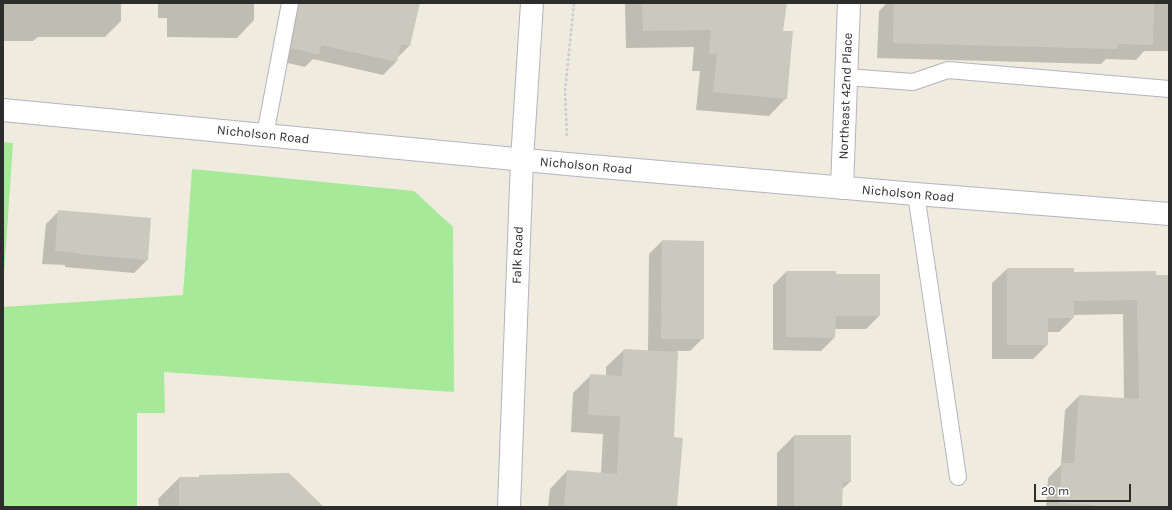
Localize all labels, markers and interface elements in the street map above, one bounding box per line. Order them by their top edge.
street label: Northeast 42nd Place [836,32,856,160]
street label: Nicholson Road [216,122,310,148]
street label: Nicholson Road [539,154,633,178]
street label: Nicholson Road [861,182,955,206]
street label: Falk Road [509,226,527,284]
scale bar [1036,476,1133,502]
text: 20 m [1041,484,1069,498]

